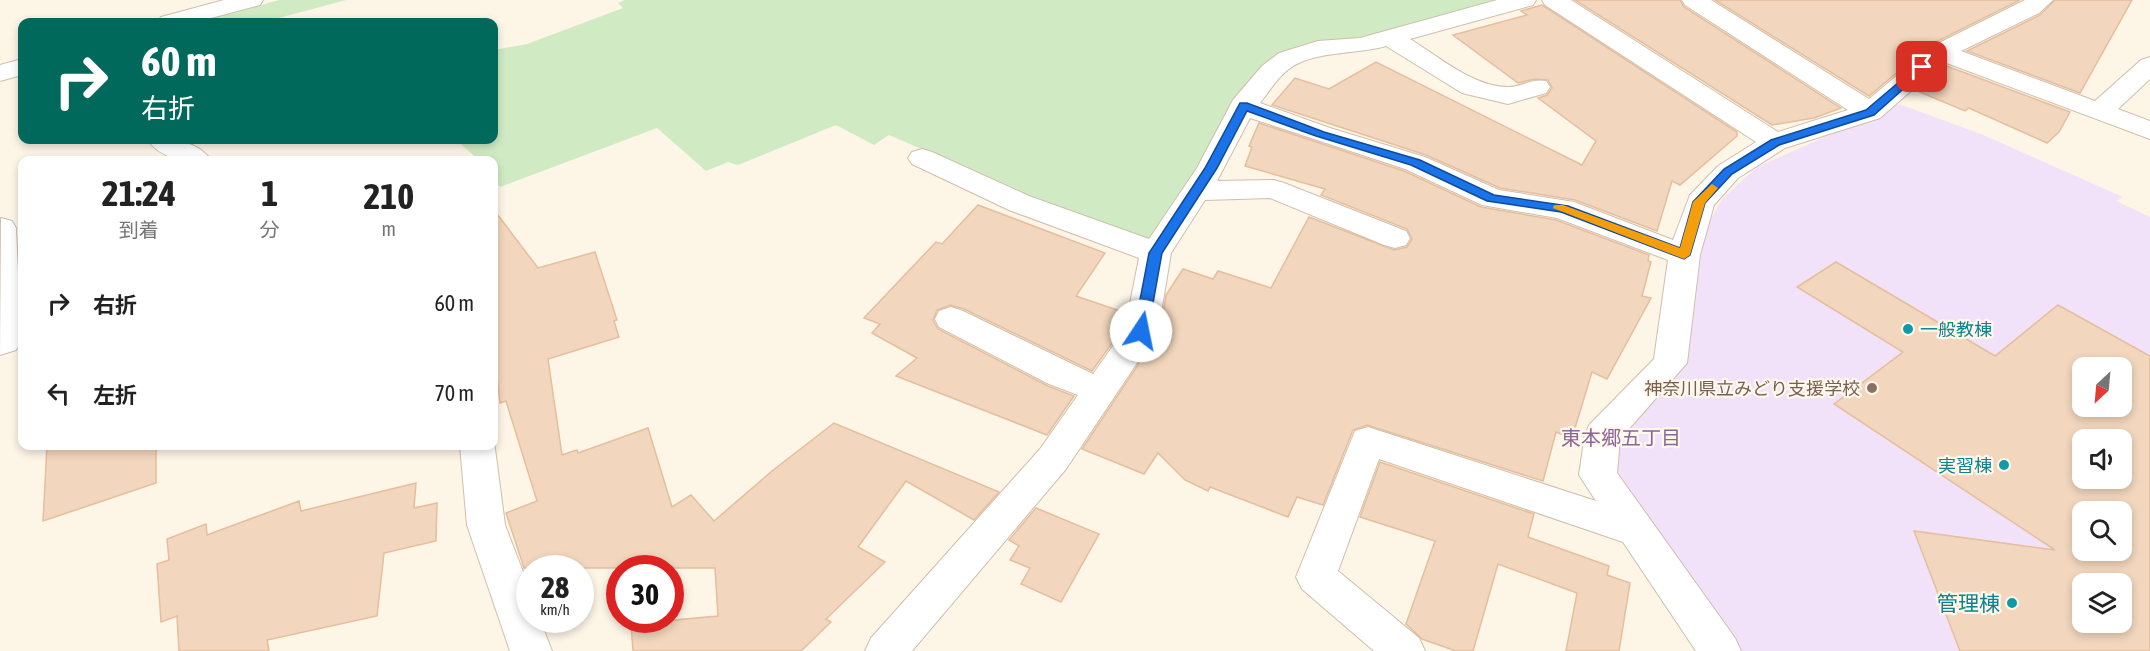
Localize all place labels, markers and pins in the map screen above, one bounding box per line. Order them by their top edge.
pin [1896,41,1947,92]
place label: 一般教棟 [1920,319,1992,340]
marker: 一般教棟 [1901,322,1915,336]
place label: 神奈川県立みどり支援学校 [1644,378,1860,399]
marker: 神奈川県立みどり支援学校 [1865,381,1879,395]
place label: 実習棟 [1938,455,1992,476]
marker: 実習棟 [1997,458,2011,472]
place label: 管理棟 [1937,591,2000,615]
marker: 管理棟 [2005,596,2019,610]

